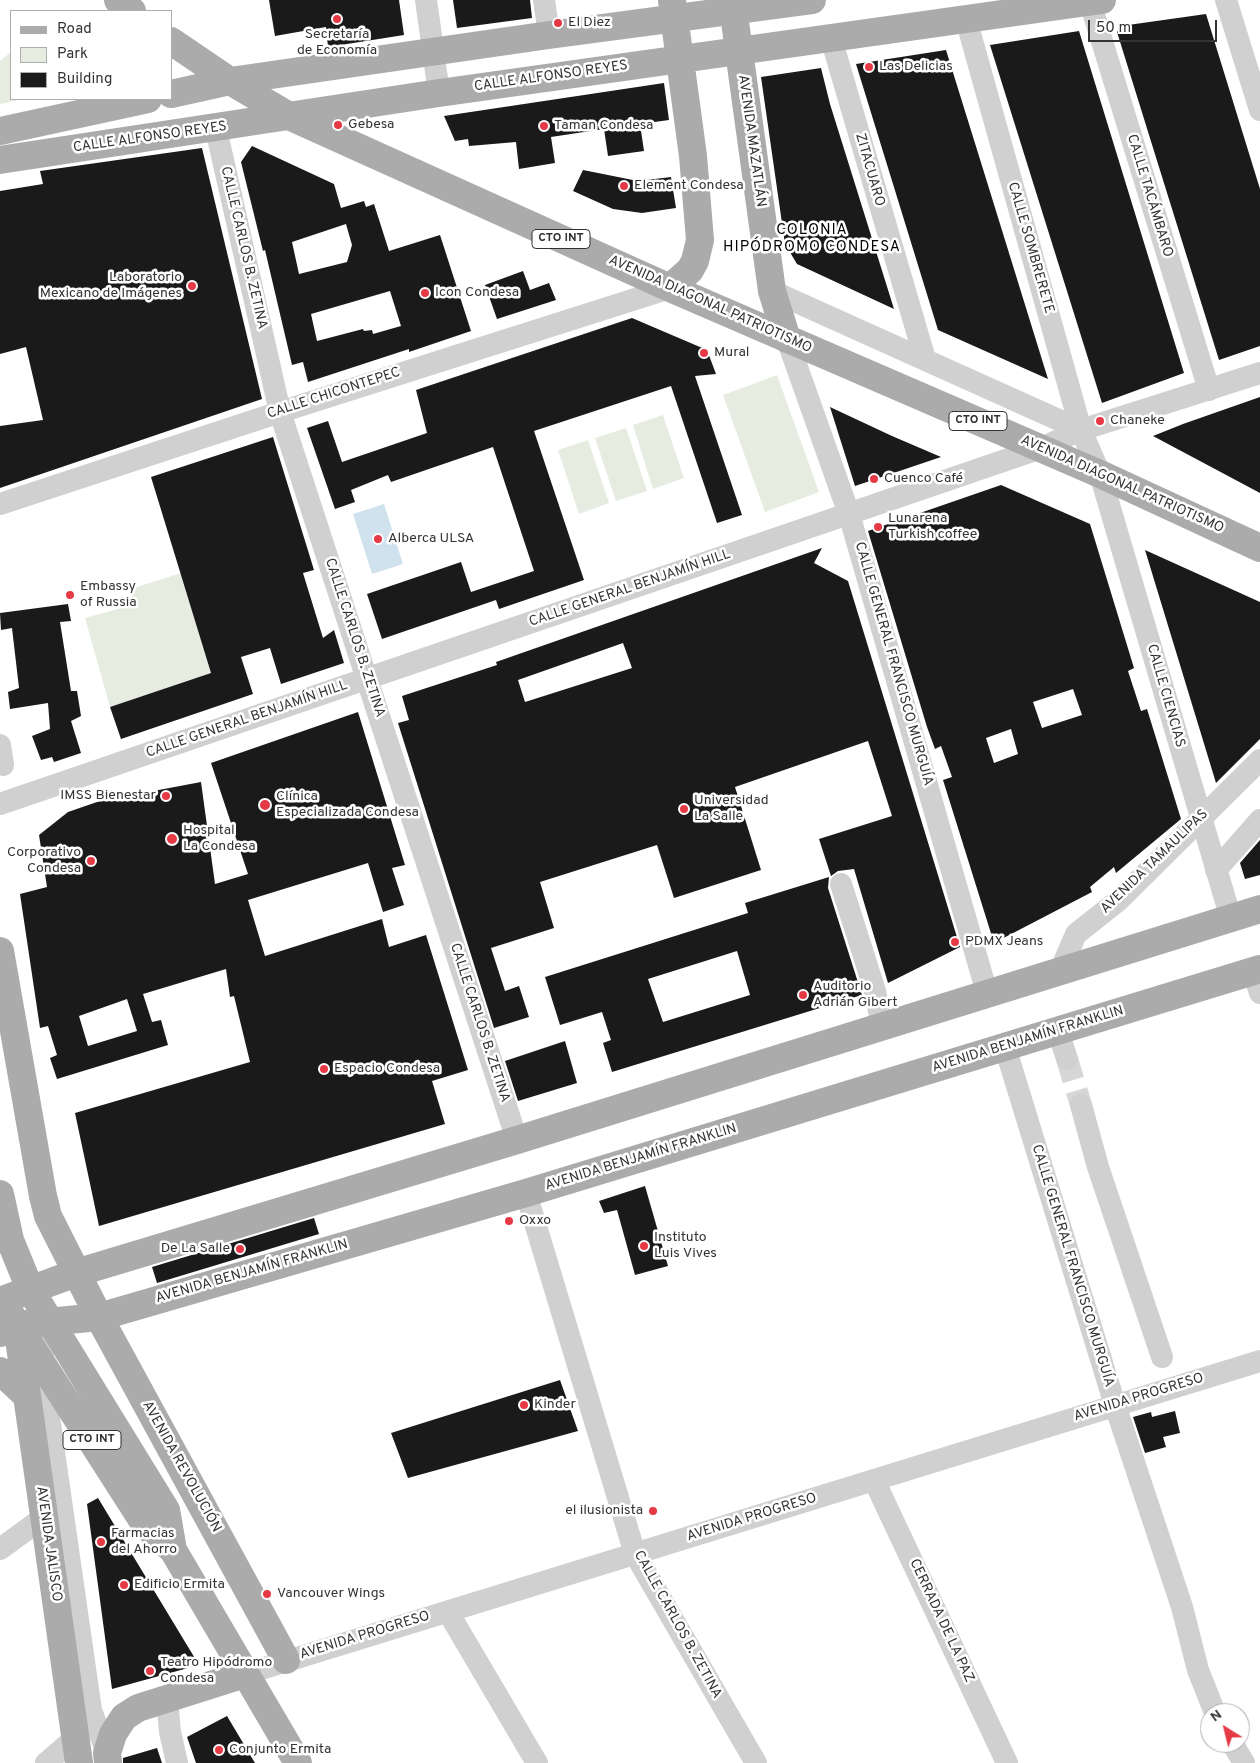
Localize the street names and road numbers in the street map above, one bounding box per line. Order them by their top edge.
street label: CALLE ALFONSO REYES [473,58,629,96]
street label: AVENIDA MAZATLÁN [733,74,769,208]
street label: CALLE ALFONSO REYES [72,119,228,157]
street label: ZITACUARO [851,131,887,209]
street label: CALLE TACÁMBARO [1122,133,1176,259]
street label: CALLE CARLOS B. ZETINA [216,165,270,331]
street label: CALLE SOMBRERETE [1003,180,1057,316]
road number: CTO INT [532,230,590,248]
street label: AVENIDA DIAGONAL PATRIOTISMO [606,252,814,358]
street label: CALLE CHICONTEPEC [265,365,403,423]
road number: CTO INT [949,412,1007,431]
street label: AVENIDA DIAGONAL PATRIOTISMO [1018,432,1226,538]
street label: CALLE GENERAL FRANCISCO MURGUÍA [850,540,936,788]
street label: CALLE GENERAL BENJAMÍN HILL [527,547,733,631]
street label: CALLE CARLOS B. ZETINA [320,556,388,720]
street label: CALLE CIENCIAS [1142,642,1188,750]
street label: CALLE GENERAL BENJAMÍN HILL [144,678,350,762]
street label: AVENIDA TAMAULIPAS [1098,806,1212,918]
street label: CALLE CARLOS B. ZETINA [445,941,513,1105]
street label: AVENIDA BENJAMÍN FRANKLIN [930,1003,1126,1077]
street label: AVENIDA BENJAMÍN FRANKLIN [543,1121,739,1195]
street label: CALLE GENERAL FRANCISCO MURGUÍA [1027,1143,1117,1389]
street label: AVENIDA BENJAMÍN FRANKLIN [154,1236,350,1308]
street label: AVENIDA PROGRESO [1072,1370,1206,1426]
street label: AVENIDA REVOLUCIÓN [138,1398,224,1536]
road number: CTO INT [63,1430,121,1450]
street label: AVENIDA JALISCO [32,1485,64,1603]
street label: AVENIDA PROGRESO [685,1490,819,1546]
street label: CALLE CARLOS B. ZETINA [629,1548,725,1702]
street label: CERRADA DE LA PAZ [905,1557,977,1685]
street label: AVENIDA PROGRESO [298,1608,432,1664]

